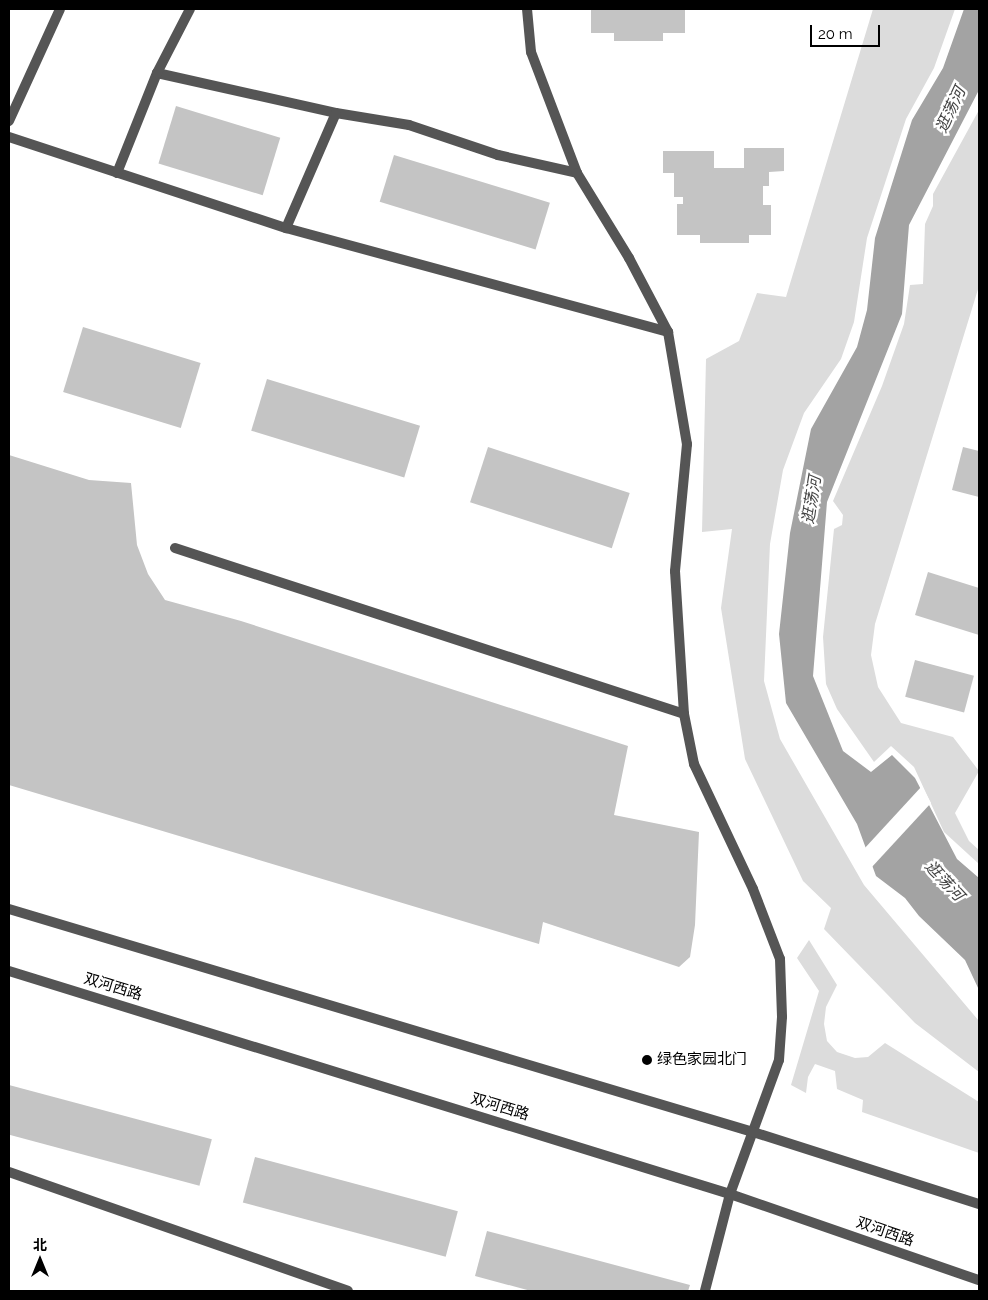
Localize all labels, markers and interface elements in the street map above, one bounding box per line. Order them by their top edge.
scale bar [813,15,883,47]
text: 20 m [818,25,853,43]
water label: 逛荡河 [932,84,970,136]
water label: 逛荡河 [799,475,825,525]
water label: 逛荡河 [921,857,967,905]
street label: 双河西路 [82,970,144,1004]
place label: 绿色家园北门 [657,1051,747,1069]
marker: 绿色家园北门 [641,1054,653,1066]
street label: 双河西路 [469,1090,531,1124]
street label: 双河西路 [854,1214,916,1250]
north arrow [15,1235,65,1285]
text: 北 [33,1237,47,1253]

